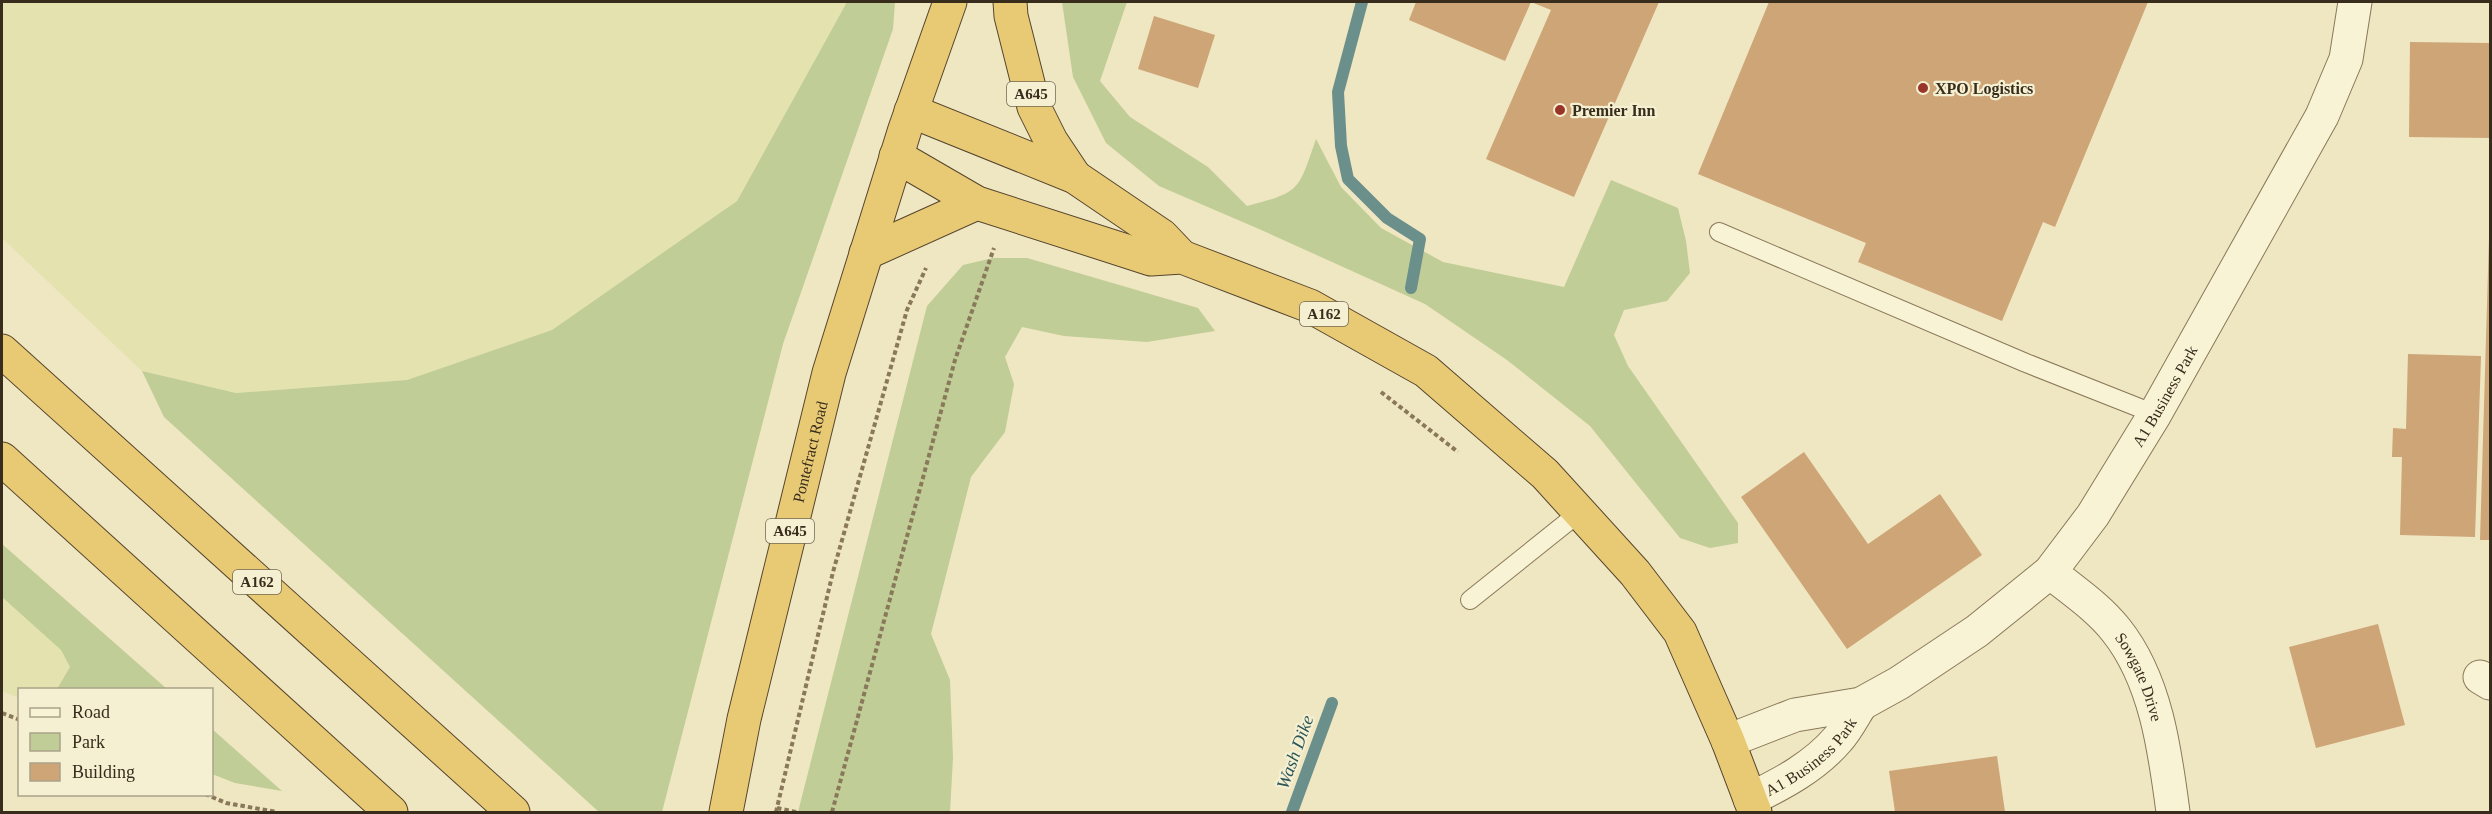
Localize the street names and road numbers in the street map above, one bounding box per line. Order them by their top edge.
road number: A645 [1007,82,1055,106]
road number: A162 [1300,302,1348,326]
street label: A1 Business Park [2129,343,2201,450]
street label: Pontefract Road [790,399,831,504]
road number: A645 [766,519,814,543]
road number: A162 [233,570,281,594]
street label: Sowgate Drive [2112,629,2165,723]
street label: A1 Business Park [1763,715,1860,799]

